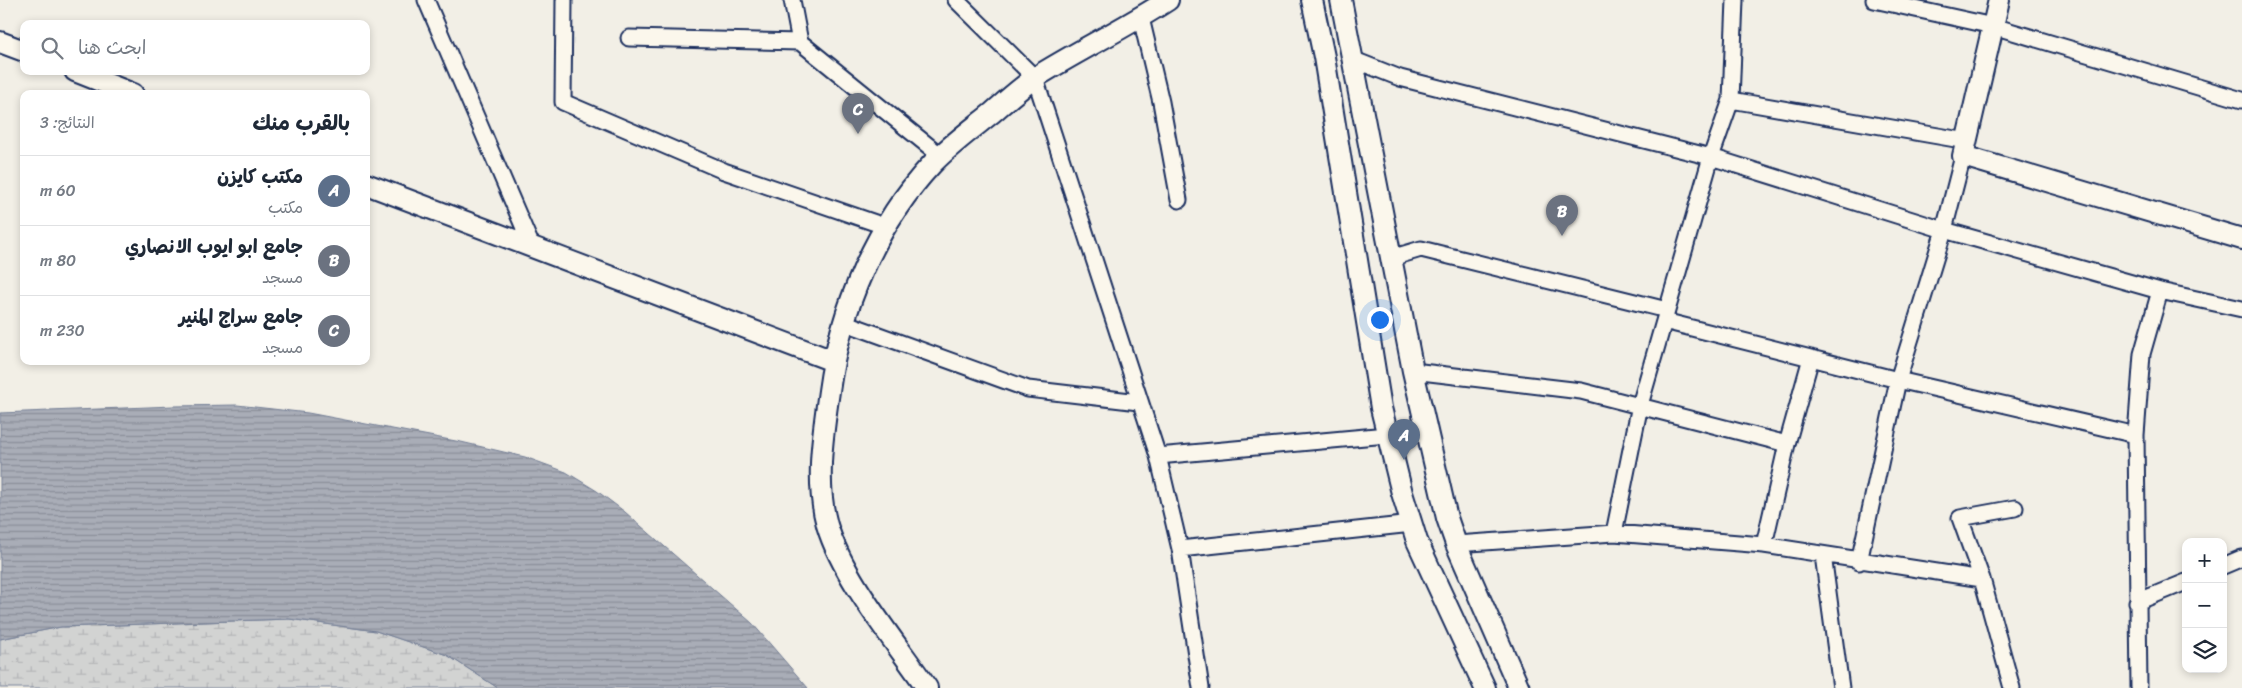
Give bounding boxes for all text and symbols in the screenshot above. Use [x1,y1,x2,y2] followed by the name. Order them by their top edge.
[20,20,370,75] search box
[78,31,146,64] text: ابحث هنا
[38,34,66,62] icon: search
[842,93,874,134] pin: C
[252,104,350,142] text: بالقرب منك
[40,108,95,137] text: النتائج: 3
[217,160,303,193] text: مكتب كايزن
[40,176,76,205] text: 60 m
[329,176,339,205] text: A
[268,193,303,222] text: مكتب
[1546,195,1578,236] pin: B
[125,230,303,263] text: جامع ابو ايوب الانصاري
[40,246,76,275] text: 80 m
[329,246,339,275] text: B
[262,263,303,292] text: مسجد
[179,300,303,333] text: جامع سراج المنير
[1367,307,1393,333] your location
[40,316,85,345] text: 230 m
[329,316,339,345] text: C
[262,333,303,362] text: مسجد
[1388,419,1420,460] pin: A
[2182,538,2227,673] map controls
[2182,538,2227,583] button: +
[2182,583,2227,628] button: −
[2182,628,2227,673] button: layers

